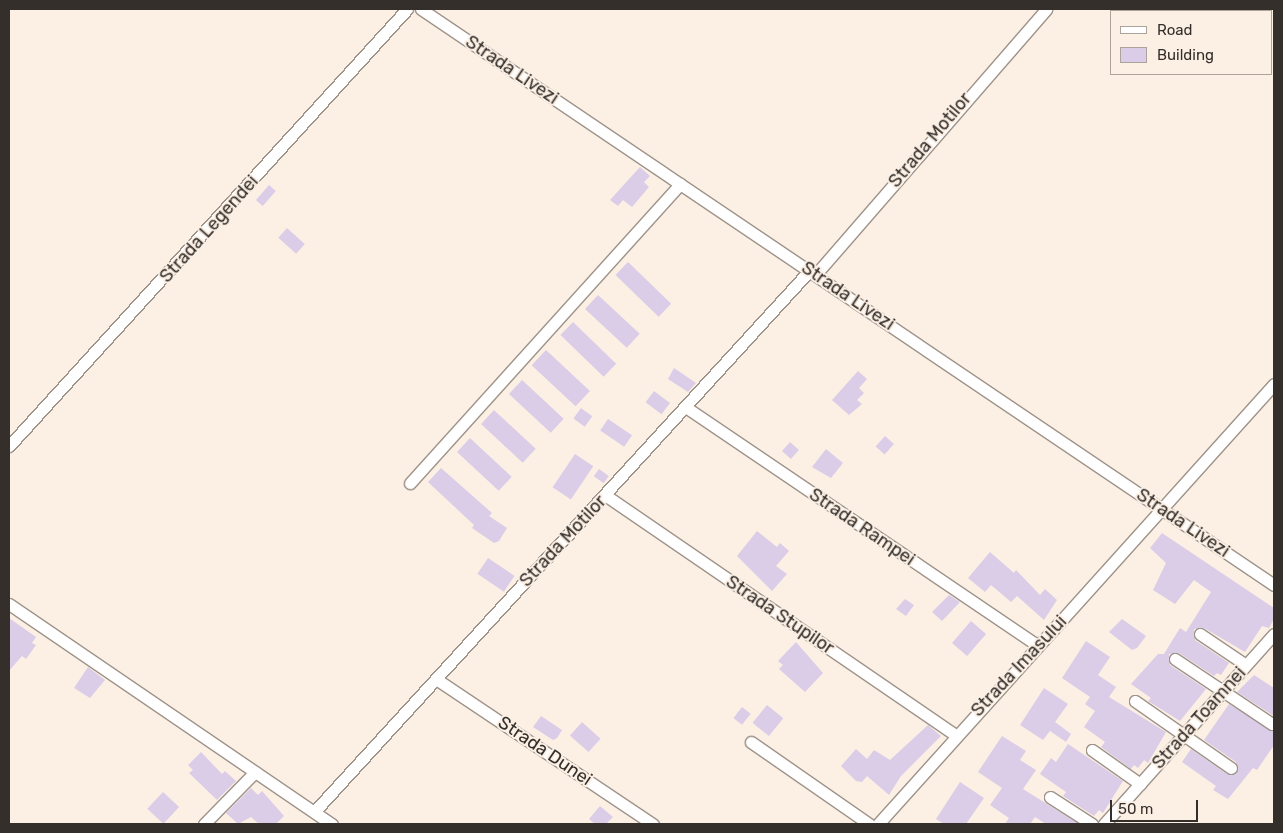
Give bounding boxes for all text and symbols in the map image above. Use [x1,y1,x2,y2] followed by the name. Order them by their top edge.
[1110,10,1273,75] legend
[1157,21,1193,39] text: Road
[461,31,563,109] street label: Strada Livezi
[1157,46,1214,64] text: Building
[884,88,976,192] street label: Strada Motilor
[155,171,263,287] street label: Strada Legendei
[797,257,899,335] street label: Strada Livezi
[805,484,919,570] street label: Strada Rampei
[1132,484,1234,562] street label: Strada Livezi
[515,491,611,591] street label: Strada Motilor
[722,571,838,659] street label: Strada Stupilor
[967,611,1071,721] street label: Strada Imasului
[1147,662,1251,774] street label: Strada Toamnei
[494,712,596,790] street label: Strada Dunei
[1113,790,1200,822] scale bar
[1118,800,1153,818] text: 50 m

